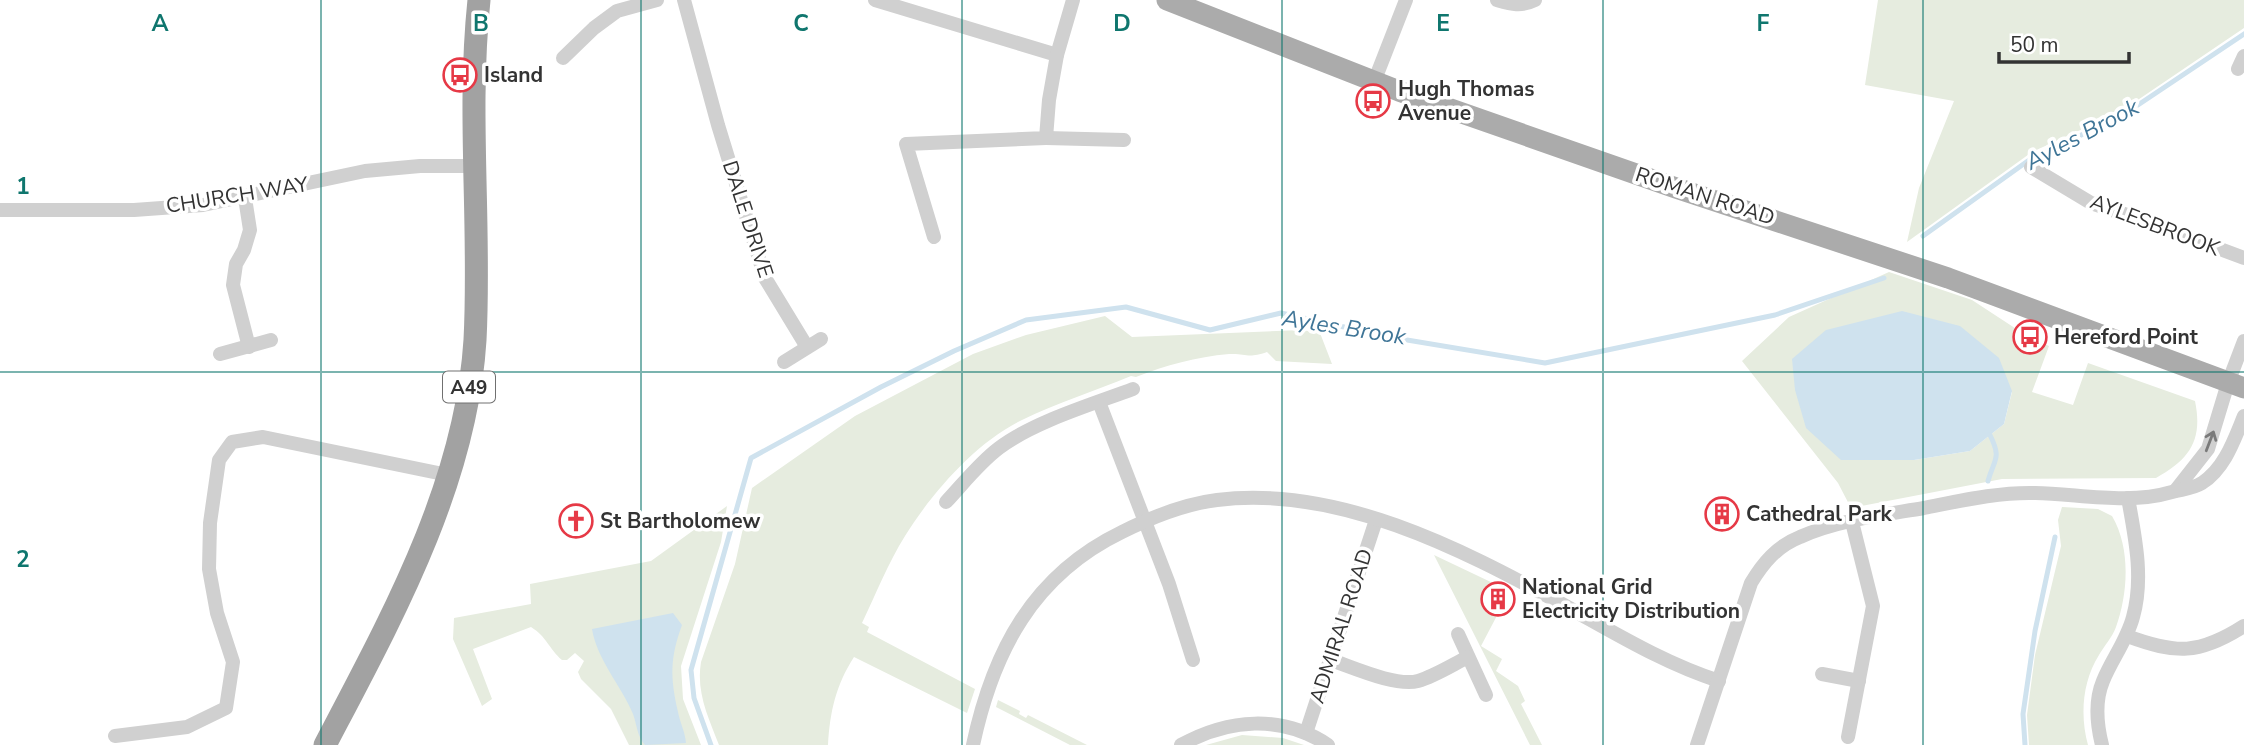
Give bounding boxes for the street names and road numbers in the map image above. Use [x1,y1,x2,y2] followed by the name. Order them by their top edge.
[716,157,780,281] street label: DALE DRIVE
[1632,160,1778,232] street label: ROMAN ROAD
[164,170,310,220] street label: CHURCH WAY
[2086,187,2225,263] street label: AYLESBROOK
[443,372,495,402] road number: A49
[1303,545,1379,707] street label: ADMIRAL ROAD

